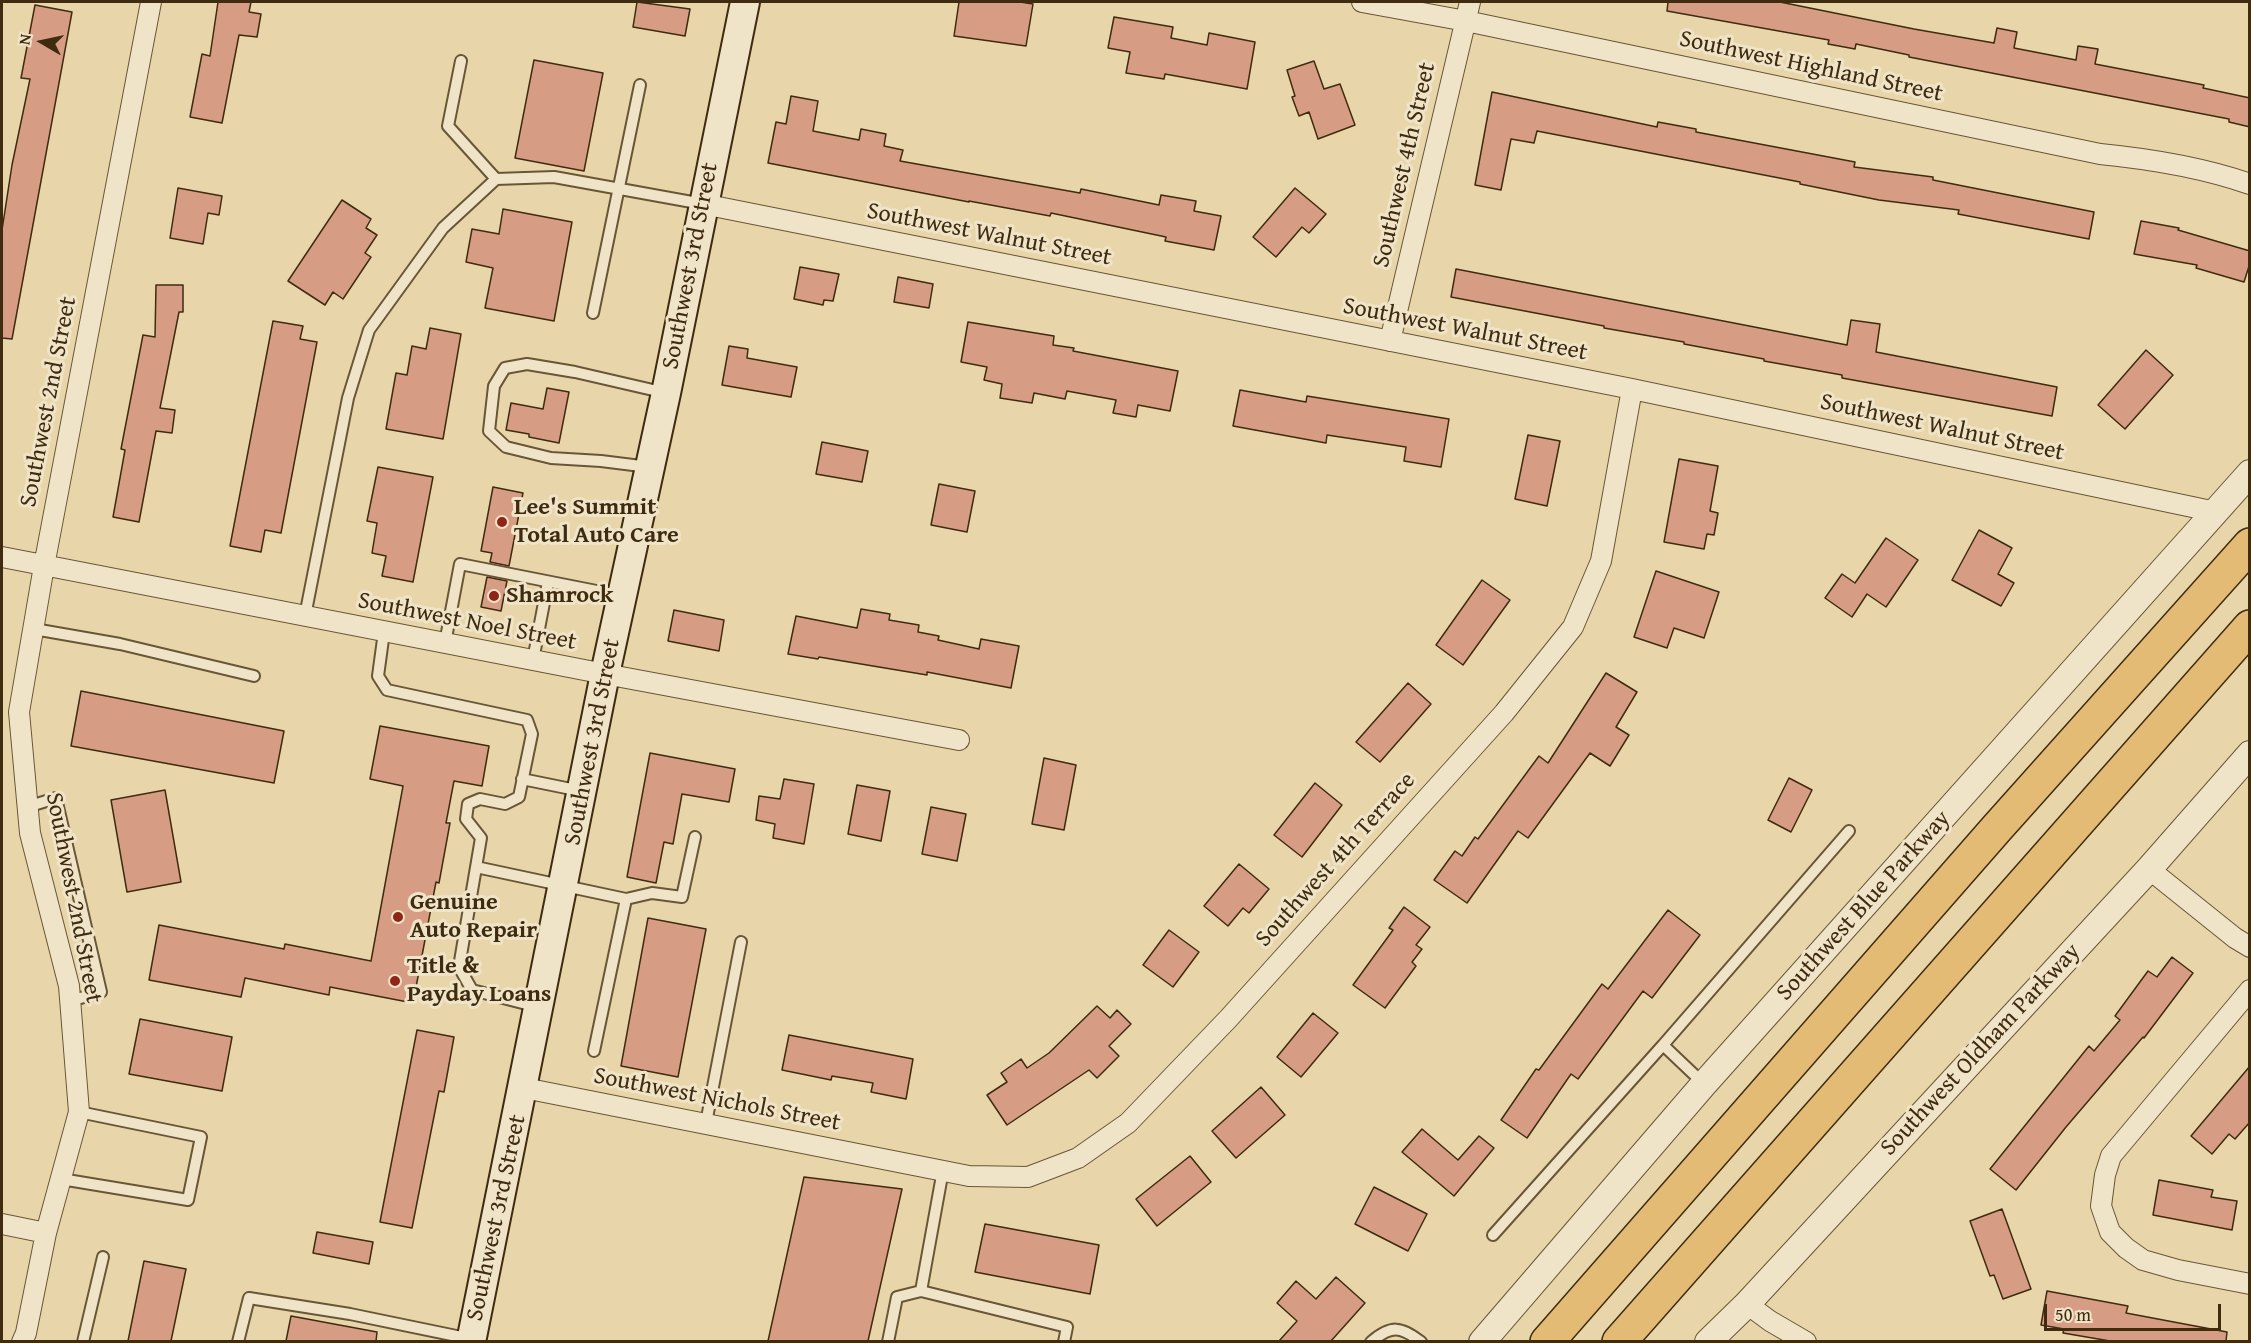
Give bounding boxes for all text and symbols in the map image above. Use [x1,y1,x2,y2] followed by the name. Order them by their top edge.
[12,12,72,72] north arrow
[1677,25,1945,109] street label: Southwest Highland Street
[12,32,37,46] text: N
[1367,60,1443,270] street label: Southwest 4th Street
[657,160,725,372] street label: Southwest 3rd Street
[864,197,1114,273] street label: Southwest Walnut Street
[1340,292,1590,368] street label: Southwest Walnut Street
[14,294,84,510] street label: Southwest 2nd Street
[1817,388,2067,468] street label: Southwest Walnut Street
[514,494,679,550] place label: Lee's Summit Total Auto Care
[495,515,509,529] marker: Lee's Summit Total Auto Care
[506,582,613,610] place label: Shamrock
[355,587,579,657] street label: Southwest Noel Street
[487,589,501,603] marker: Shamrock
[559,636,627,848] street label: Southwest 3rd Street
[1250,767,1422,953] street label: Southwest 4th Terrace
[38,790,108,1006] street label: Southwest 2nd Street
[1771,805,1957,1007] street label: Southwest Blue Parkway
[410,889,537,945] place label: Genuine Auto Repair
[391,910,405,924] marker: Genuine Auto Repair
[1875,938,2087,1162] street label: Southwest Oldham Parkway
[407,953,551,1009] place label: Title & Payday Loans
[388,974,402,988] marker: Title & Payday Loans
[591,1062,843,1138] street label: Southwest Nichols Street
[461,1112,533,1324] street label: Southwest 3rd Street
[2047,1292,2224,1330] scale bar
[2055,1301,2091,1328] text: 50 m

